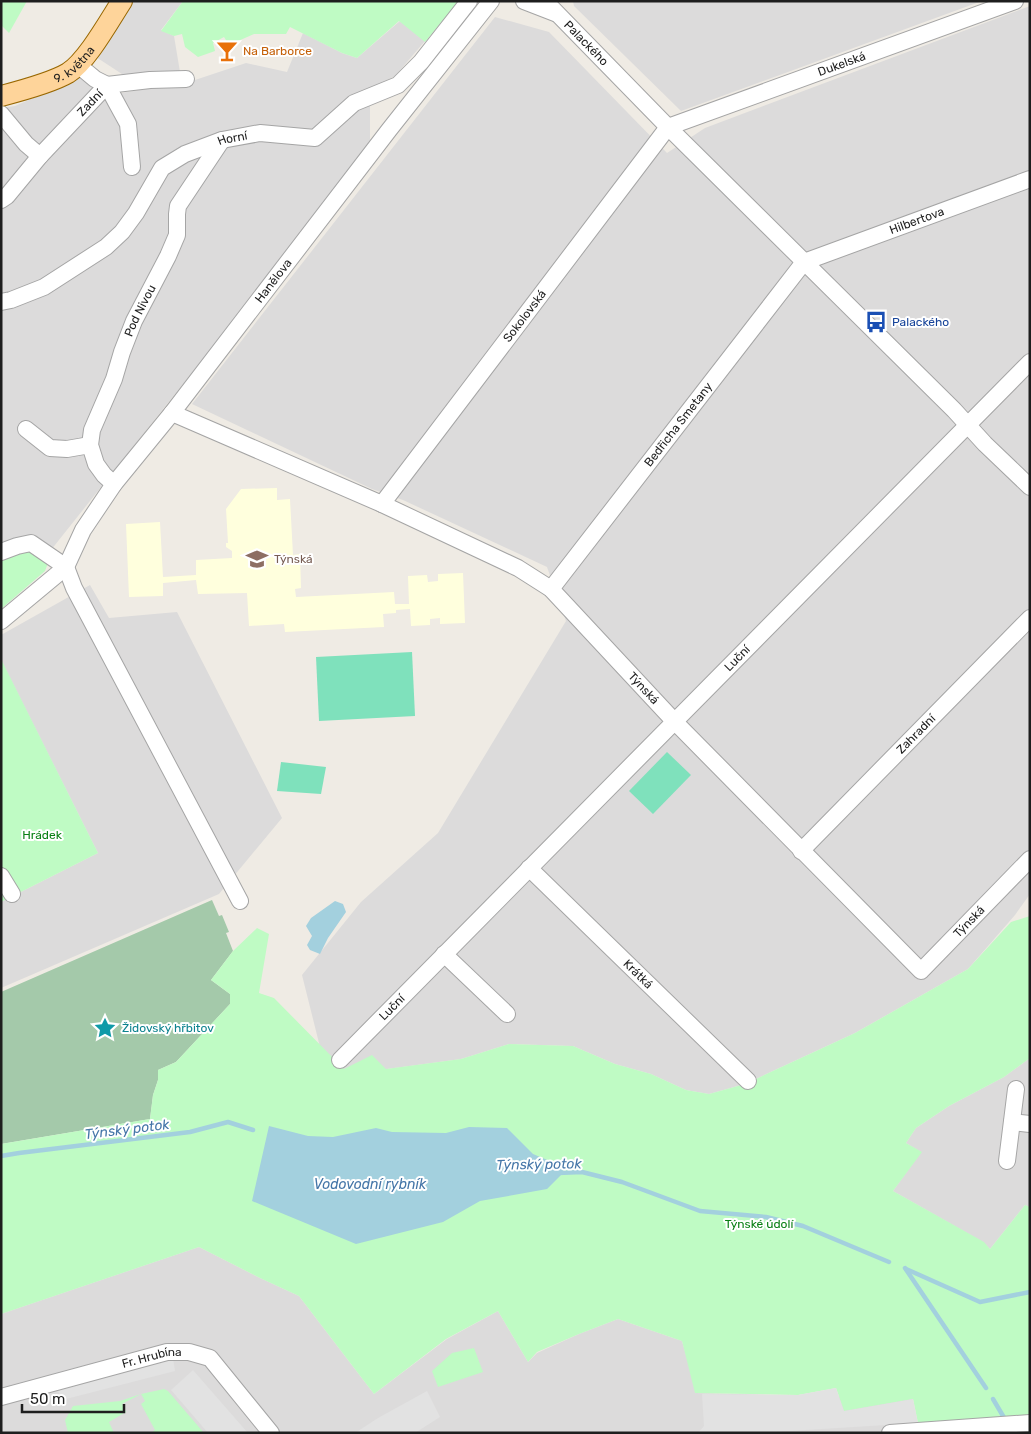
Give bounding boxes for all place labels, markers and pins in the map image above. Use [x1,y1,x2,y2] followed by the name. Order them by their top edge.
[214,38,240,64] bar icon: Na Barborce
[243,44,312,58] place label: Na Barborce
[863,309,889,335] bus stop icon: Palackého
[892,315,949,329] place label: Palackého
[244,546,270,572] school or university icon: Týnská
[274,552,313,566] place label: Týnská
[92,1015,118,1041] place icon: Židovský hřbitov
[122,1021,214,1035] place label: Židovský hřbitov

